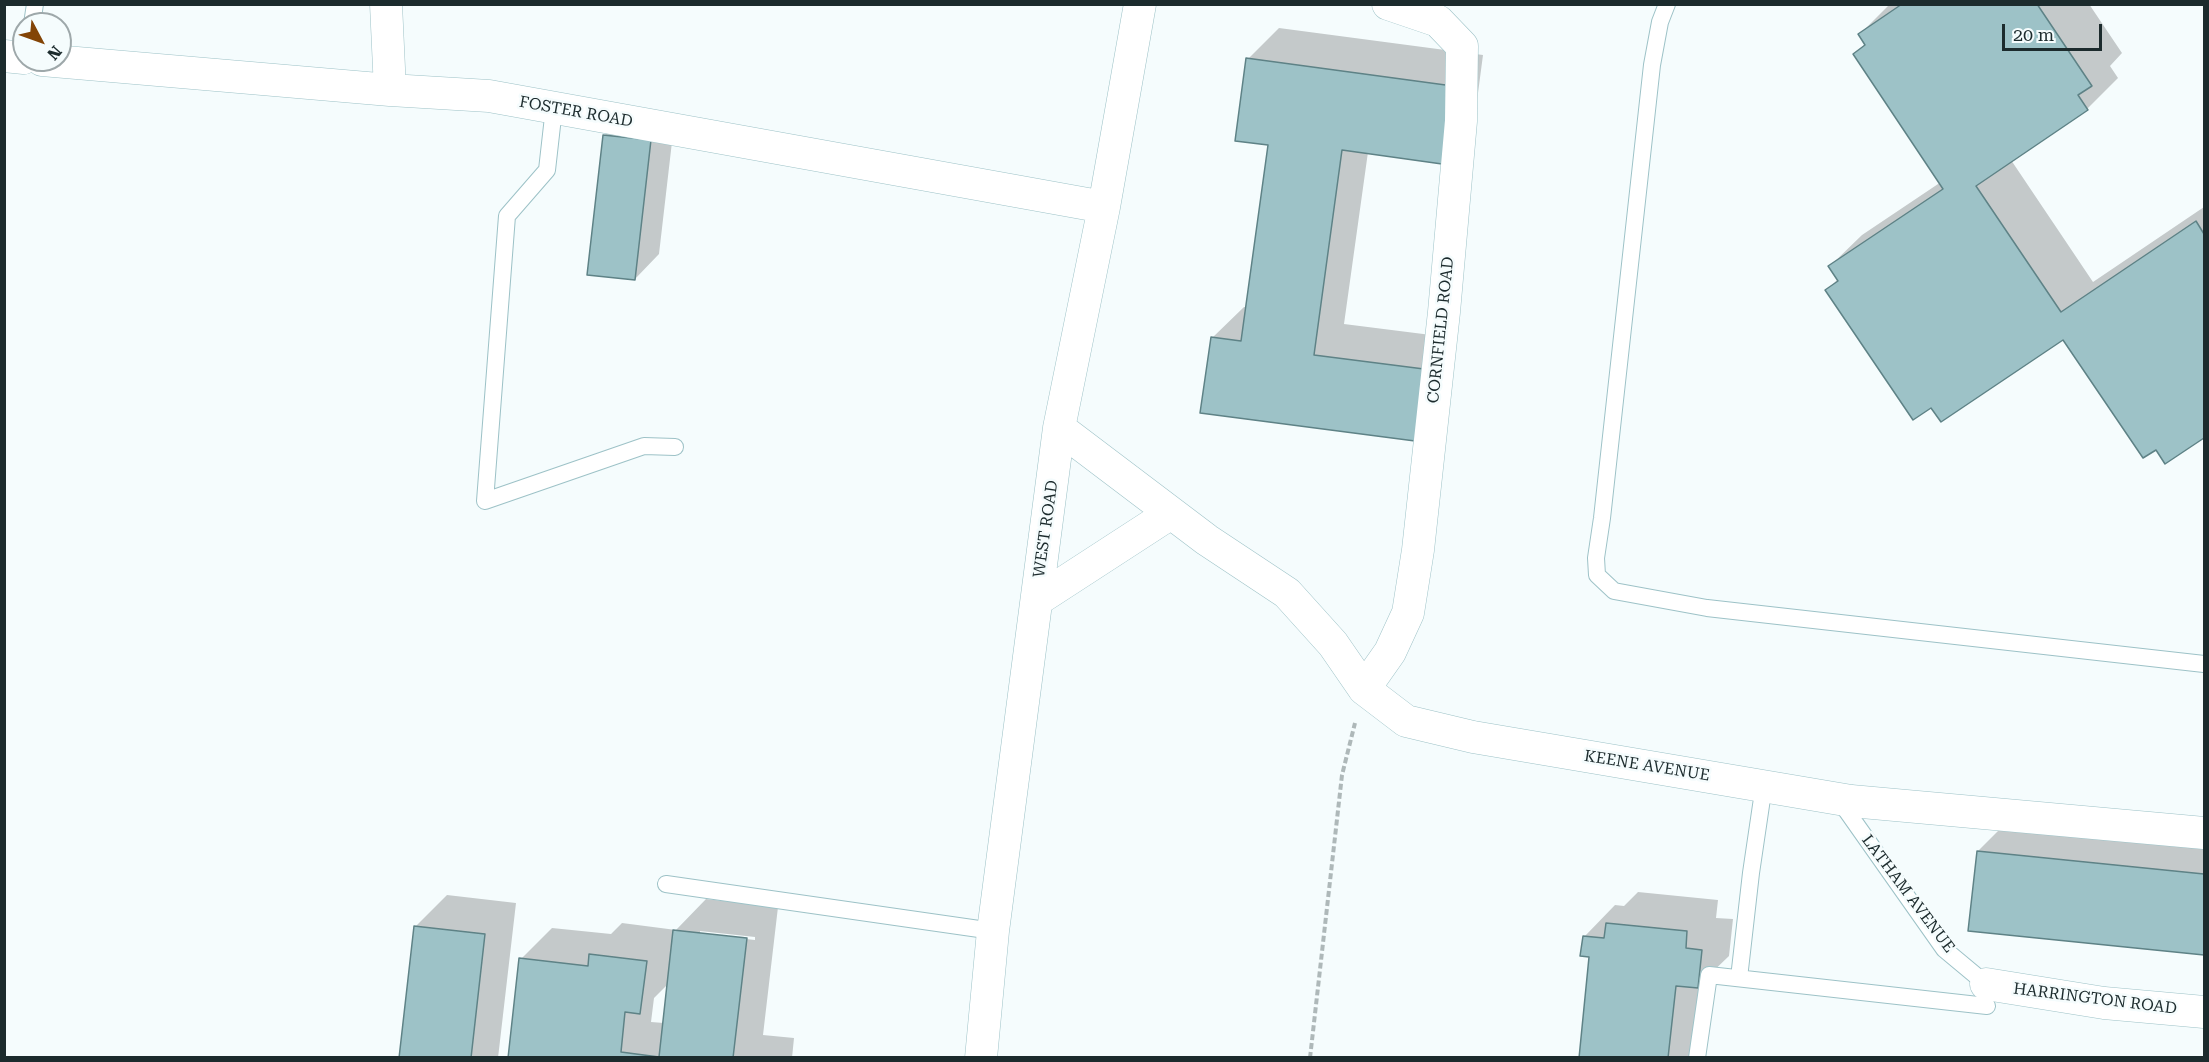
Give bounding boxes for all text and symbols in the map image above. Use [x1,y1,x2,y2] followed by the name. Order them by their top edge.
[12,12,72,72] north arrow
[2005,12,2106,50] scale bar
[2013,24,2054,45] text: 20 m
[43,42,66,64] text: N
[518,93,634,131] street label: FOSTER ROAD
[1424,256,1458,404] street label: CORNFIELD ROAD
[1030,479,1062,579] street label: WEST ROAD
[1583,747,1711,785] street label: KEENE AVENUE
[1857,831,1959,957] street label: LATHAM AVENUE
[2012,979,2178,1019] street label: HARRINGTON ROAD

